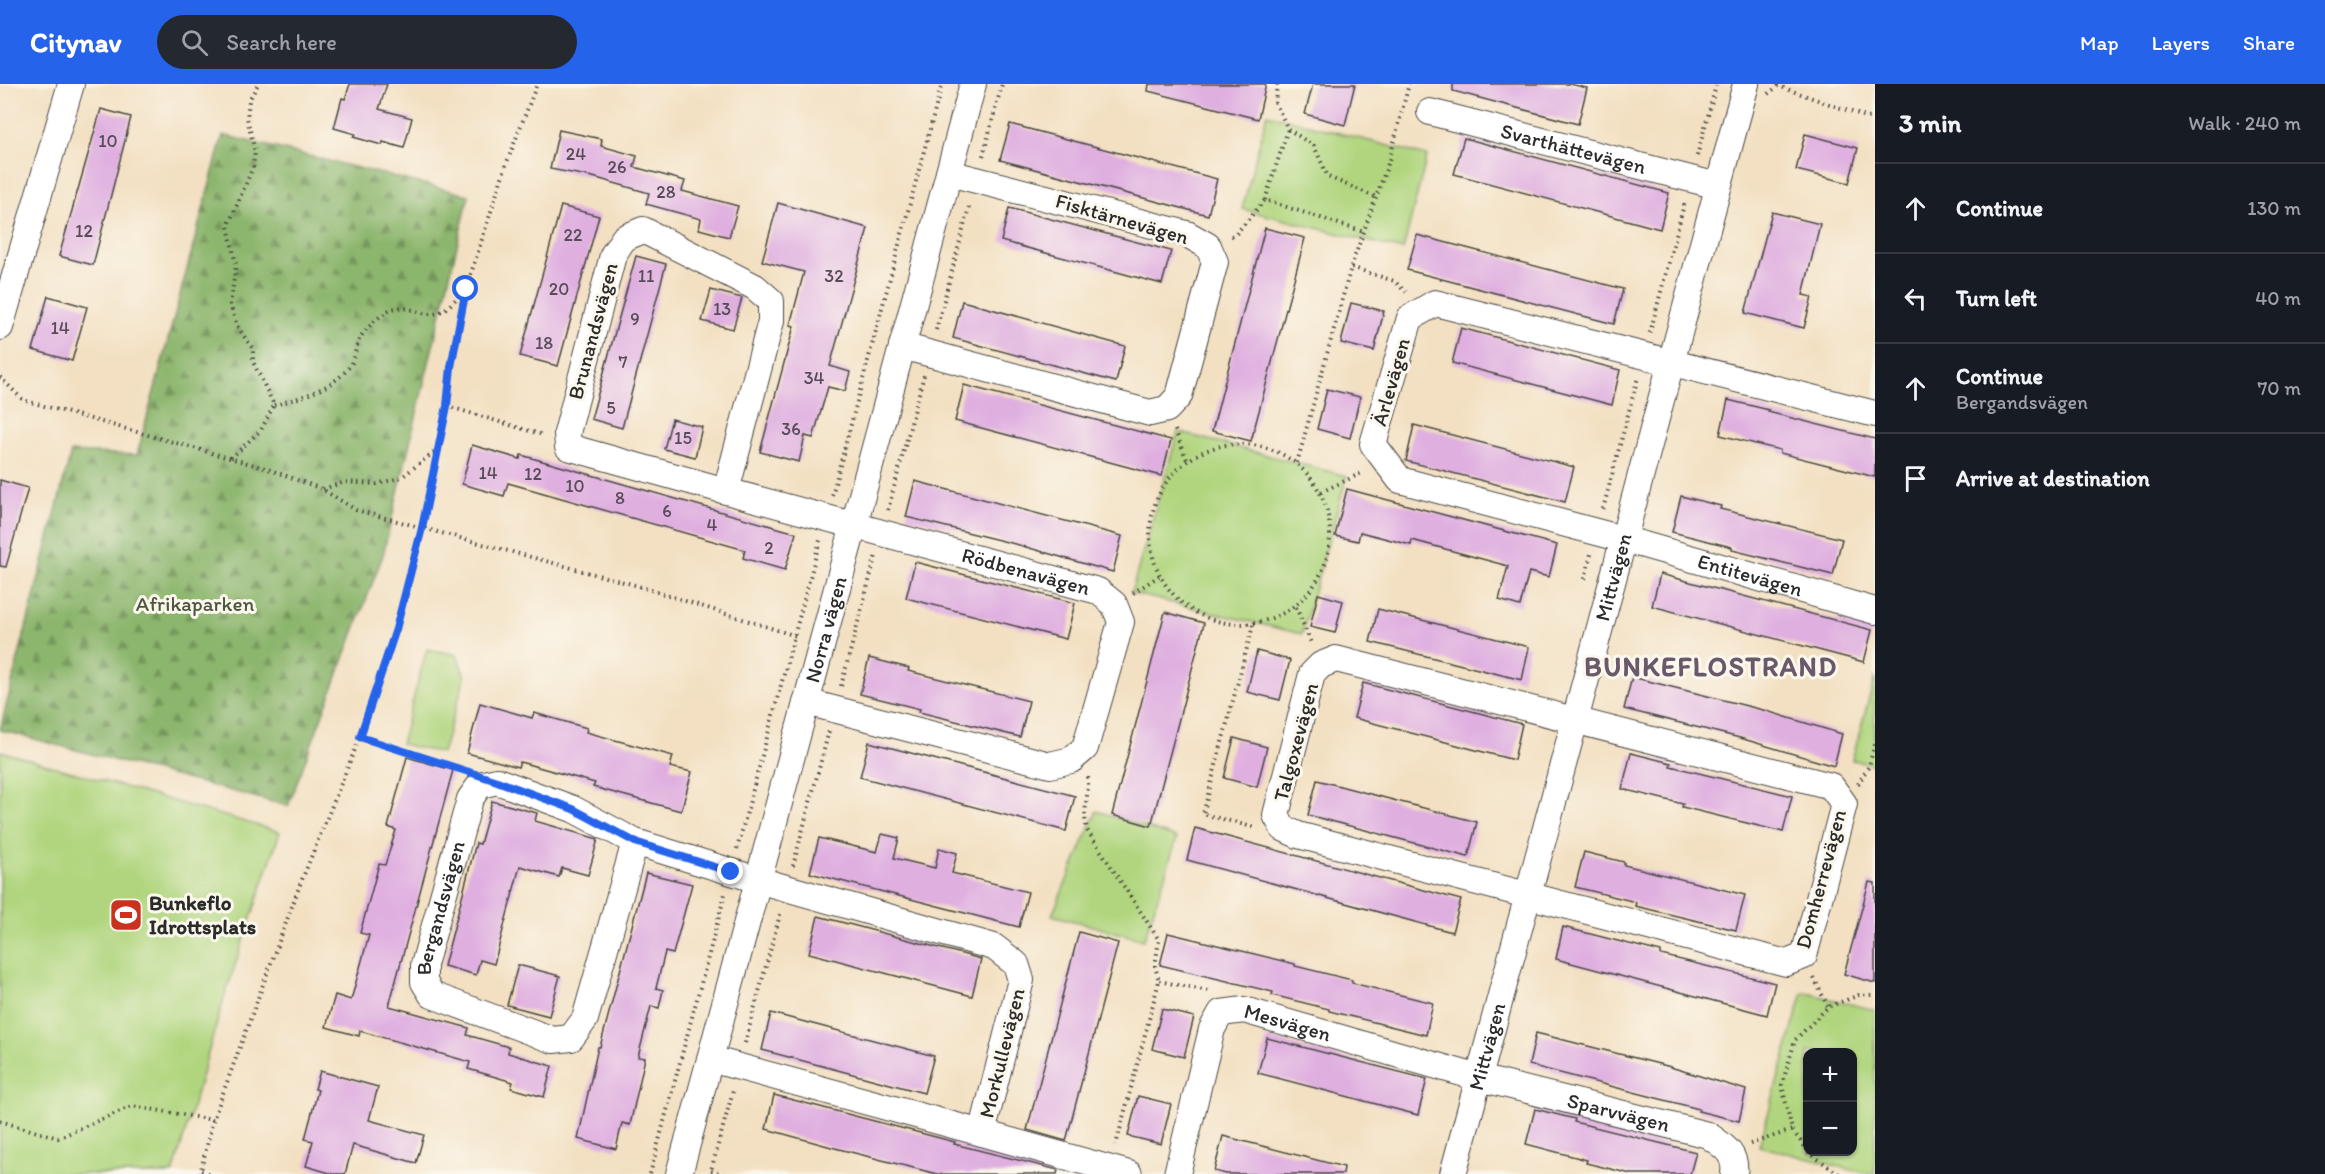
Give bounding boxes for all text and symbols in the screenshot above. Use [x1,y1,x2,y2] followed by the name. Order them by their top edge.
[157,15,577,69] search box
[30,25,121,59] text: Citynav
[178,26,211,59] icon: search
[226,29,337,56] text: Search here
[2080,30,2119,55] text: Map
[2152,30,2210,55] text: Layers
[2243,30,2295,55] text: Share
[1899,107,1961,139] text: 3 min
[2188,111,2301,135] text: Walk · 240 m
[1498,118,1649,179] street label: Svarthättevägen
[98,130,118,152] house number: 10
[566,143,586,165] house number: 24
[608,156,627,178] house number: 26
[656,181,676,203] house number: 28
[1053,188,1192,249] street label: Fisktärnevägen
[1899,192,1932,225] icon: ahead
[1956,195,2043,222] text: Continue
[2247,196,2301,220] text: 130 m
[75,220,93,242] house number: 12
[564,224,583,246] house number: 22
[562,260,623,402] street label: Brunandsvägen
[638,265,654,287] house number: 11
[824,265,844,287] house number: 32
[452,275,478,301] route start
[549,278,569,300] house number: 20
[1899,282,1932,315] icon: left
[1956,285,2037,312] text: Turn left
[2255,286,2301,310] text: 40 m
[713,298,731,320] house number: 13
[630,308,640,330] house number: 9
[50,317,70,339] house number: 14
[535,332,553,354] house number: 18
[1366,335,1415,429] street label: Ärlevägen
[619,351,628,373] house number: 7
[1956,363,2043,390] text: Continue
[804,367,824,389] house number: 34
[1899,372,1932,405] icon: ahead
[2257,376,2301,400] text: 70 m
[1956,390,2088,414] text: Bergandsvägen
[606,397,616,419] house number: 5
[781,418,801,440] house number: 36
[674,427,692,449] house number: 15
[478,462,498,484] house number: 14
[1899,462,1932,495] icon: arrive
[524,463,542,485] house number: 12
[1956,465,2150,492] text: Arrive at destination
[565,475,585,497] house number: 10
[615,487,625,509] house number: 8
[662,500,672,522] house number: 6
[707,514,718,536] house number: 4
[1589,530,1637,624] street label: Mittvägen
[764,537,774,559] house number: 2
[959,542,1093,600] street label: Rödbenavägen
[1695,548,1805,602] street label: Entitevägen
[799,573,852,685] street label: Norra vägen
[136,591,254,616] park label: Afrikaparken
[1584,650,1838,683] district label: BUNKEFLOSTRAND
[1268,680,1323,804] street label: Talgoxevägen
[1790,806,1851,951] street label: Domherrevägen
[411,838,470,975] street label: Bergandsvägen
[717,858,743,884] route end
[149,890,256,940] place label: Bunkeflo Idrottsplats
[108,897,144,933] sports icon: Bunkeflo Idrottsplats
[973,985,1030,1120] street label: Morkullevägen
[1241,998,1334,1047] street label: Mesvägen
[1463,1000,1511,1093] street label: Mittvägen
[1803,1048,1857,1156] map controls
[1803,1048,1857,1102] button: +
[1565,1087,1672,1137] street label: Sparvvägen
[1803,1102,1857,1156] button: −

